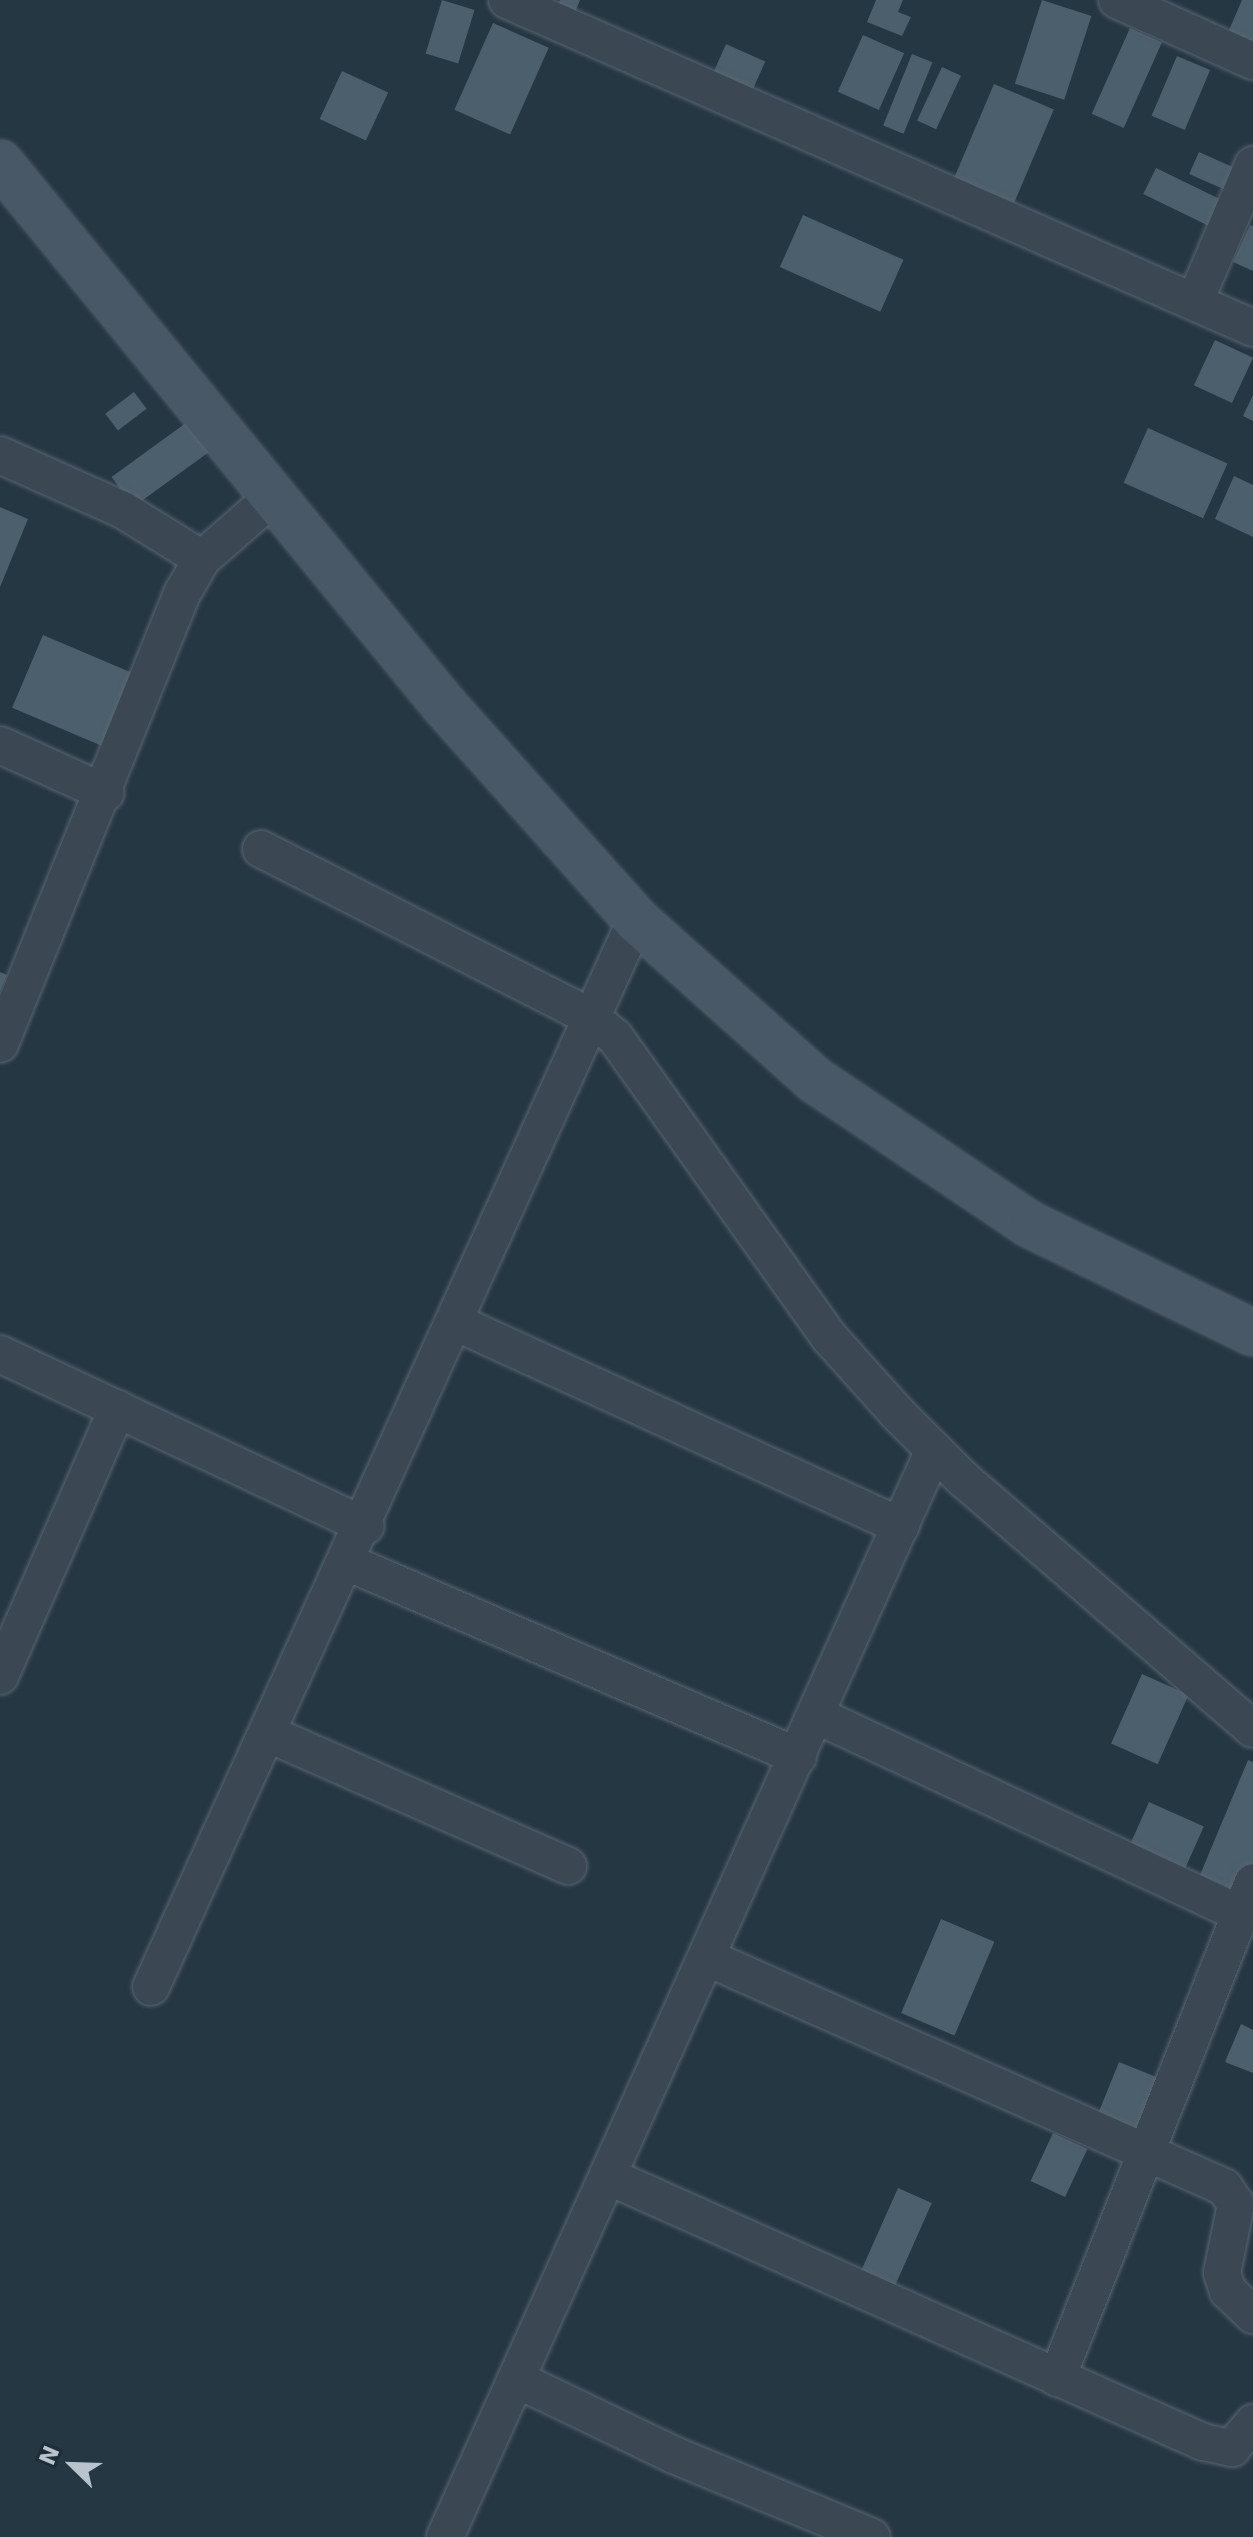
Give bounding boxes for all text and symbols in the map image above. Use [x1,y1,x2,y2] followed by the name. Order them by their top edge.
[32,2425,112,2505] north arrow
[34,2442,65,2469] text: N

